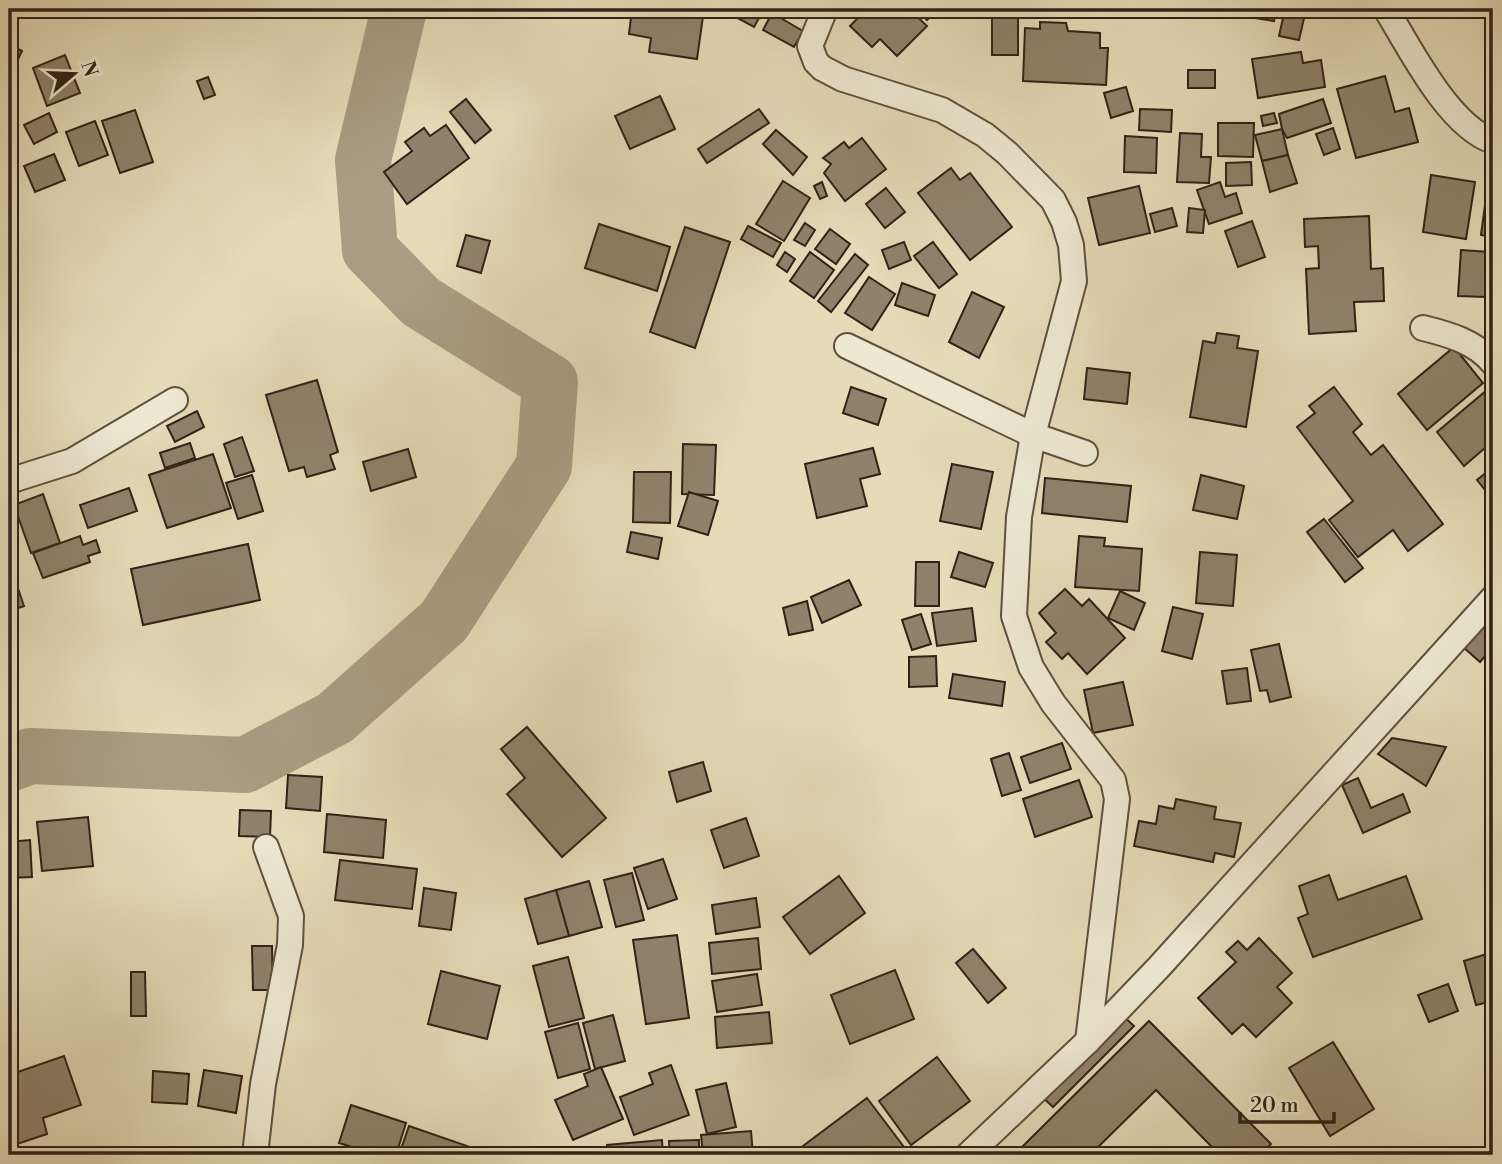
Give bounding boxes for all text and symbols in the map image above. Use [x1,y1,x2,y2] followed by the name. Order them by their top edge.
[38,38,108,108] north arrow
[75,58,103,80] text: N
[1240,1080,1334,1124] scale bar
[1250,1093,1299,1119] text: 20 m

